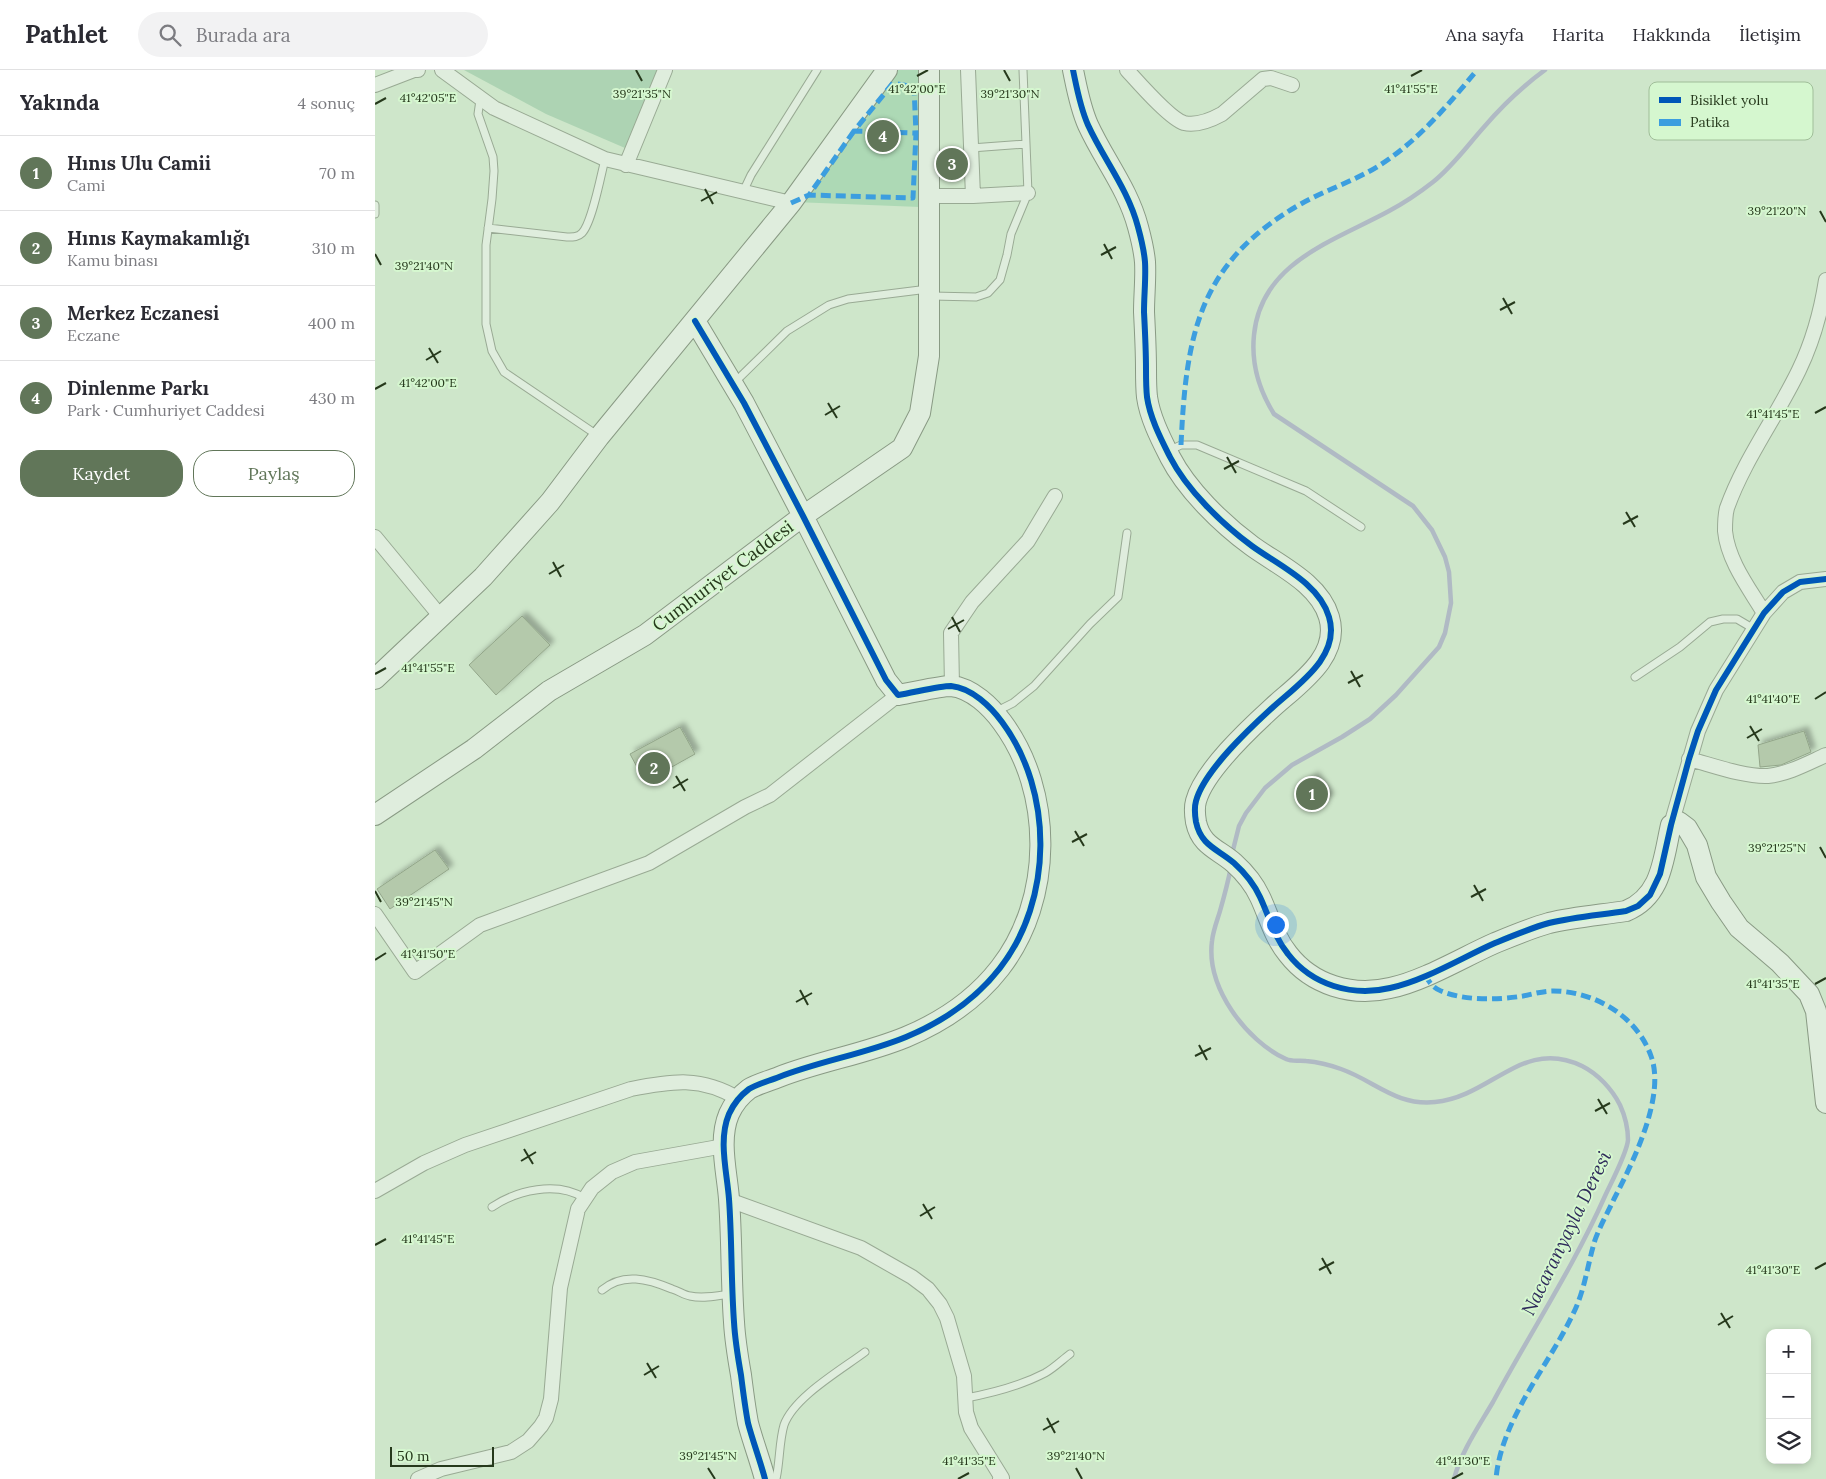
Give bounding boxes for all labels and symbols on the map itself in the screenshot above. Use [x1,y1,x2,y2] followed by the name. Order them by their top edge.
[888,81,946,96] text: 41°42'00"E
[1384,81,1438,96] text: 41°41'55"E
[1649,82,1813,140] legend
[613,86,671,101] text: 39°21'35"N
[980,86,1040,101] text: 39°21'30"N
[400,90,456,105] text: 41°42'05"E
[1690,91,1769,109] text: Bisiklet yolu
[1690,113,1730,131] text: Patika
[867,117,899,155] pin: 4
[936,145,968,183] pin: 3
[1748,203,1806,218] text: 39°21'20"N
[395,258,453,273] text: 39°21'40"N
[399,375,457,390] text: 41°42'00"E
[1747,406,1799,421] text: 41°41'45"E
[647,515,798,636] street label: Cumhuriyet Caddesi
[401,660,455,675] text: 41°41'55"E
[1746,691,1800,706] text: 41°41'40"E
[638,749,670,787] pin: 2
[1296,775,1328,813] pin: 1
[1748,840,1806,855] text: 39°21'25"N
[395,894,453,909] text: 39°21'45"N
[1263,912,1289,938] your location
[401,946,455,961] text: 41°41'50"E
[1746,976,1800,991] text: 41°41'35"E
[1516,1147,1616,1319] water label: Nacaranyayla Deresi
[402,1231,454,1246] text: 41°41'45"E
[1746,1262,1800,1277] text: 41°41'30"E
[390,1444,494,1467] scale bar
[679,1448,737,1463] text: 39°21'45"N
[1047,1448,1105,1463] text: 39°21'40"N
[942,1453,996,1468] text: 41°41'35"E
[1436,1453,1490,1468] text: 41°41'30"E

